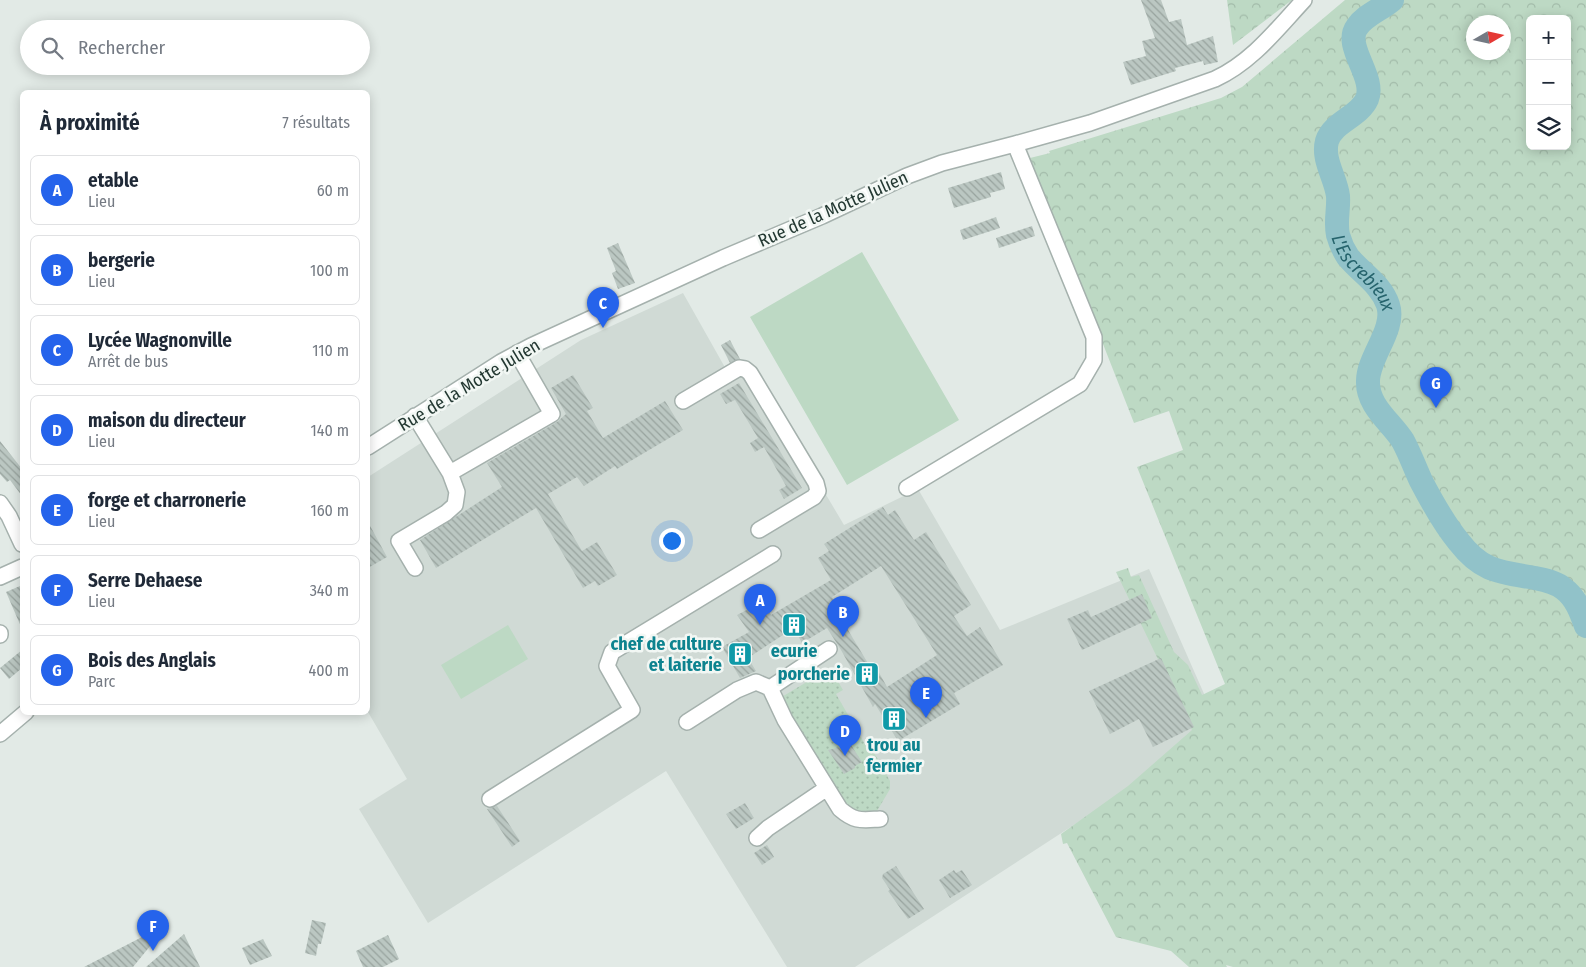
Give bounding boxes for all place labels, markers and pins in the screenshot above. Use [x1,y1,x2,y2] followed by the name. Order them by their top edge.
[587,287,619,328] pin: C
[1420,367,1452,408] pin: G
[744,584,776,625] pin: A
[827,596,859,637] pin: B
[781,612,807,638] building icon: ecurie
[610,633,722,676] place label: chef de culture et laiterie
[771,640,817,662] place label: ecurie
[727,641,753,667] building icon: chef de culture et laiterie
[854,661,880,687] building icon: porcherie
[778,663,850,685] place label: porcherie
[910,677,942,718] pin: E
[881,706,907,732] building icon: trou au fermier
[829,715,861,756] pin: D
[866,734,922,777] place label: trou au fermier
[137,910,169,951] pin: F

